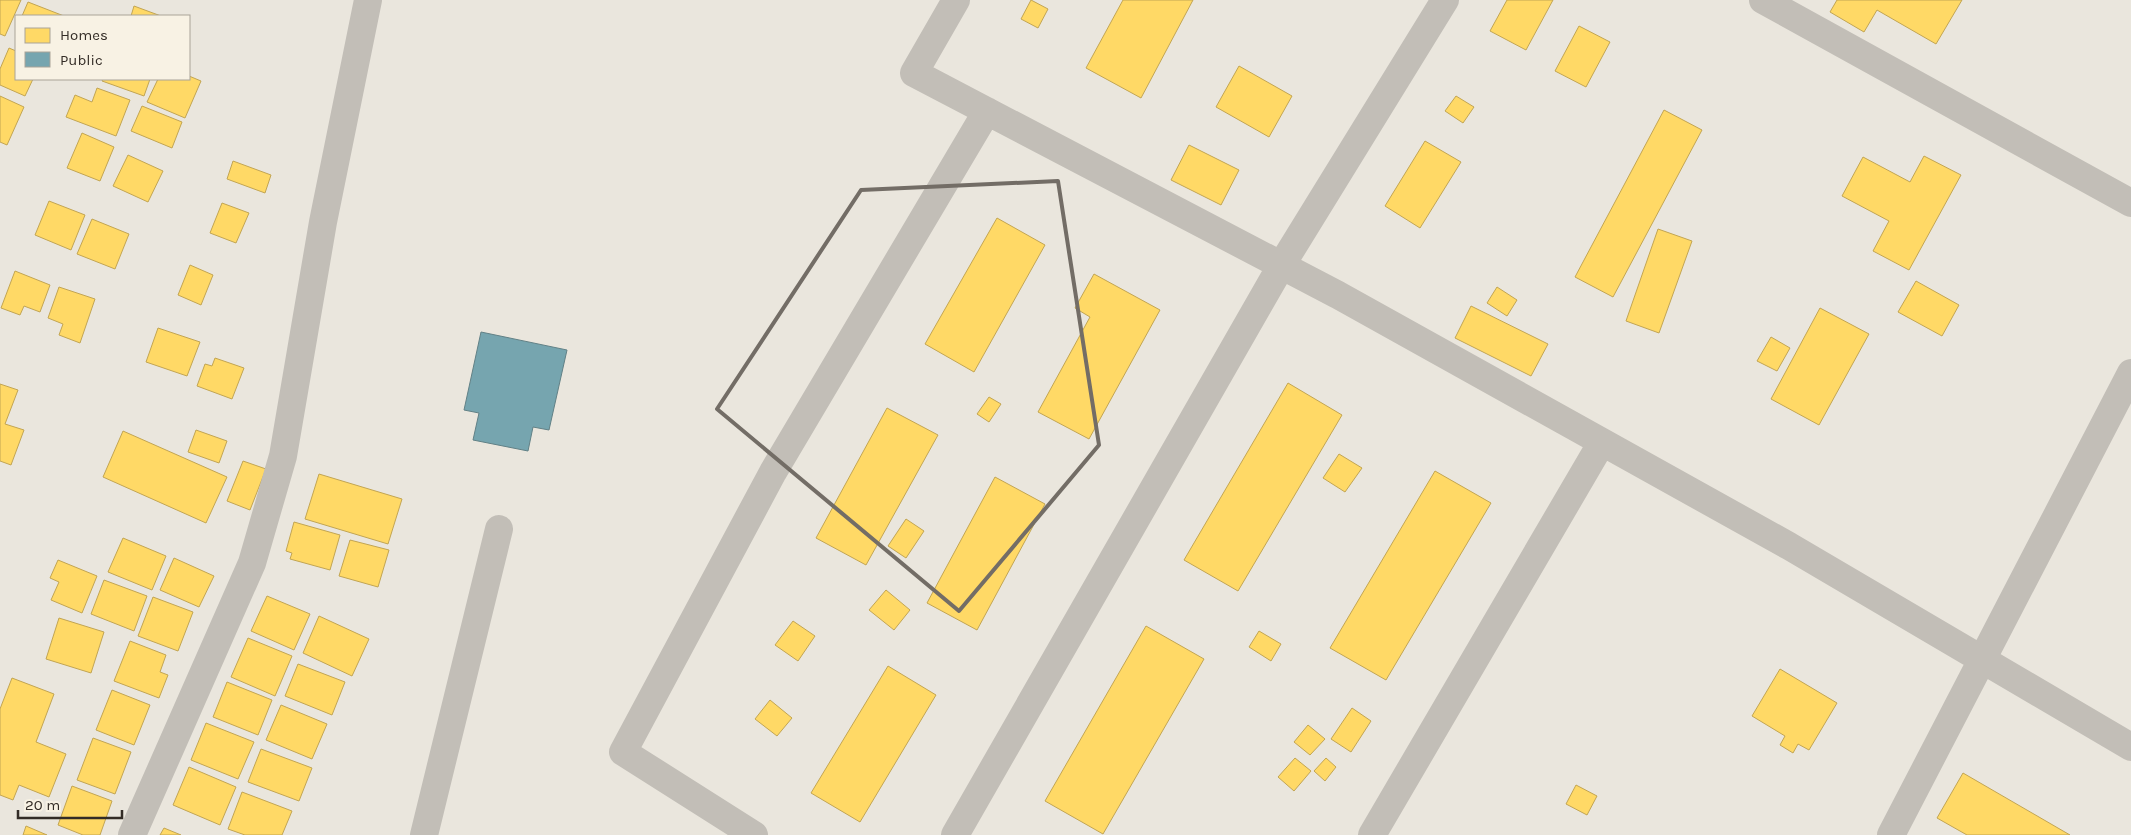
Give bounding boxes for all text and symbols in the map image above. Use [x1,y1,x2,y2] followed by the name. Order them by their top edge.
[15,15,190,80] legend
[60,26,108,44] text: Homes
[60,51,103,69] text: Public
[18,788,121,820] scale bar
[25,796,60,814] text: 20 m

